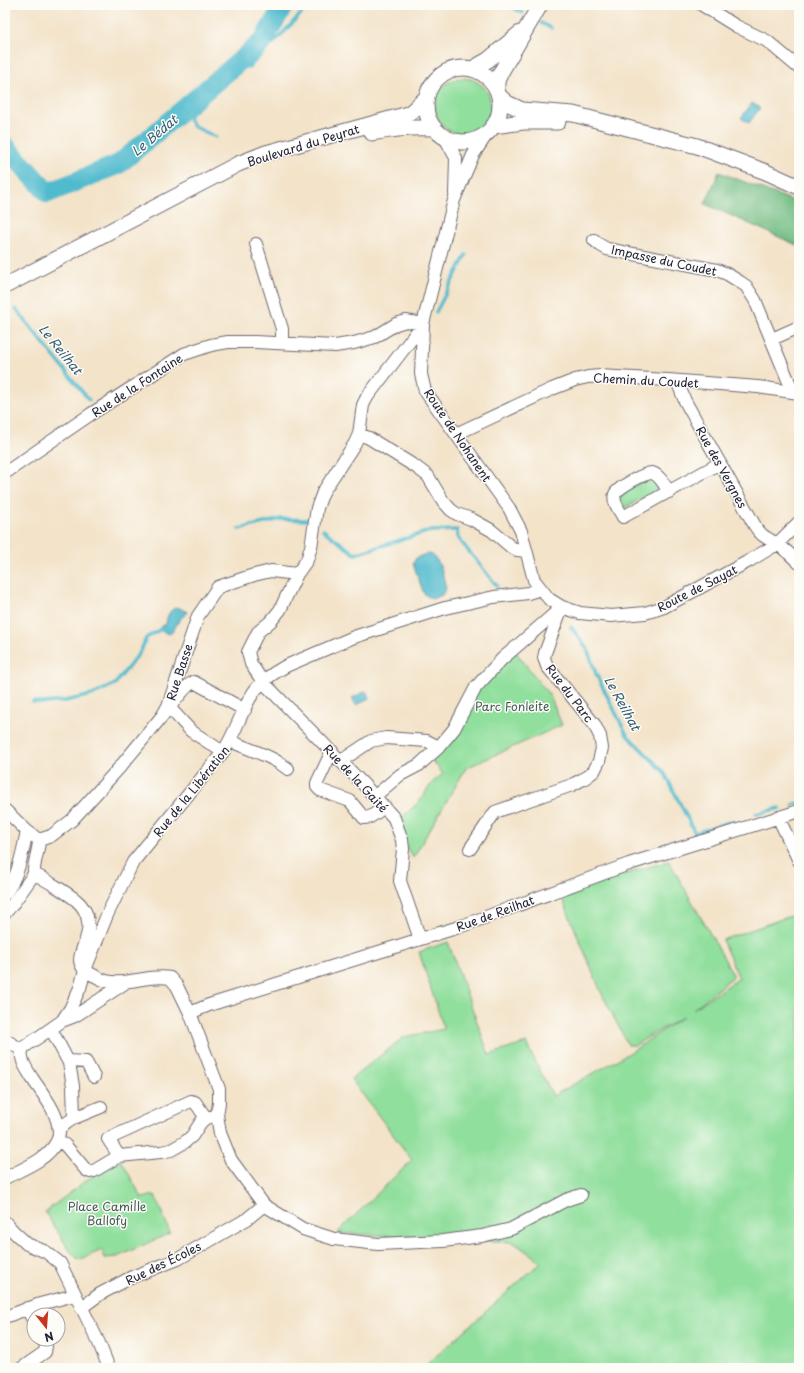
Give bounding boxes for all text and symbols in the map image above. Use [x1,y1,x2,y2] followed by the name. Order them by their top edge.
[127,109,182,160] water label: Le Bédat
[245,119,361,171] street label: Boulevard du Peyrat
[610,240,719,280] street label: Impasse du Coudet
[35,320,88,379] water label: Le Reilhat
[88,349,186,421] street label: Rue de la Fontaine
[593,368,699,392] street label: Chemin du Coudet
[420,385,496,485] street label: Route de Nohanent
[692,423,752,512] street label: Rue des Vergnes
[654,560,740,616] street label: Route de Sayat
[161,641,197,703] street label: Rue Basse
[542,660,598,726] street label: Rue du Parc
[600,672,647,735] water label: Le Reilhat
[475,697,549,715] park label: Parc Fonleite
[320,740,392,816] street label: Rue de la Gaité
[149,742,233,840] street label: Rue de la Libération
[453,890,537,935] street label: Rue de Reilhat
[68,1197,147,1229] park label: Place Camille Ballofy
[122,1237,204,1289] street label: Rue des Écoles
[26,1307,66,1347] north arrow
[42,1328,56,1347] text: N

